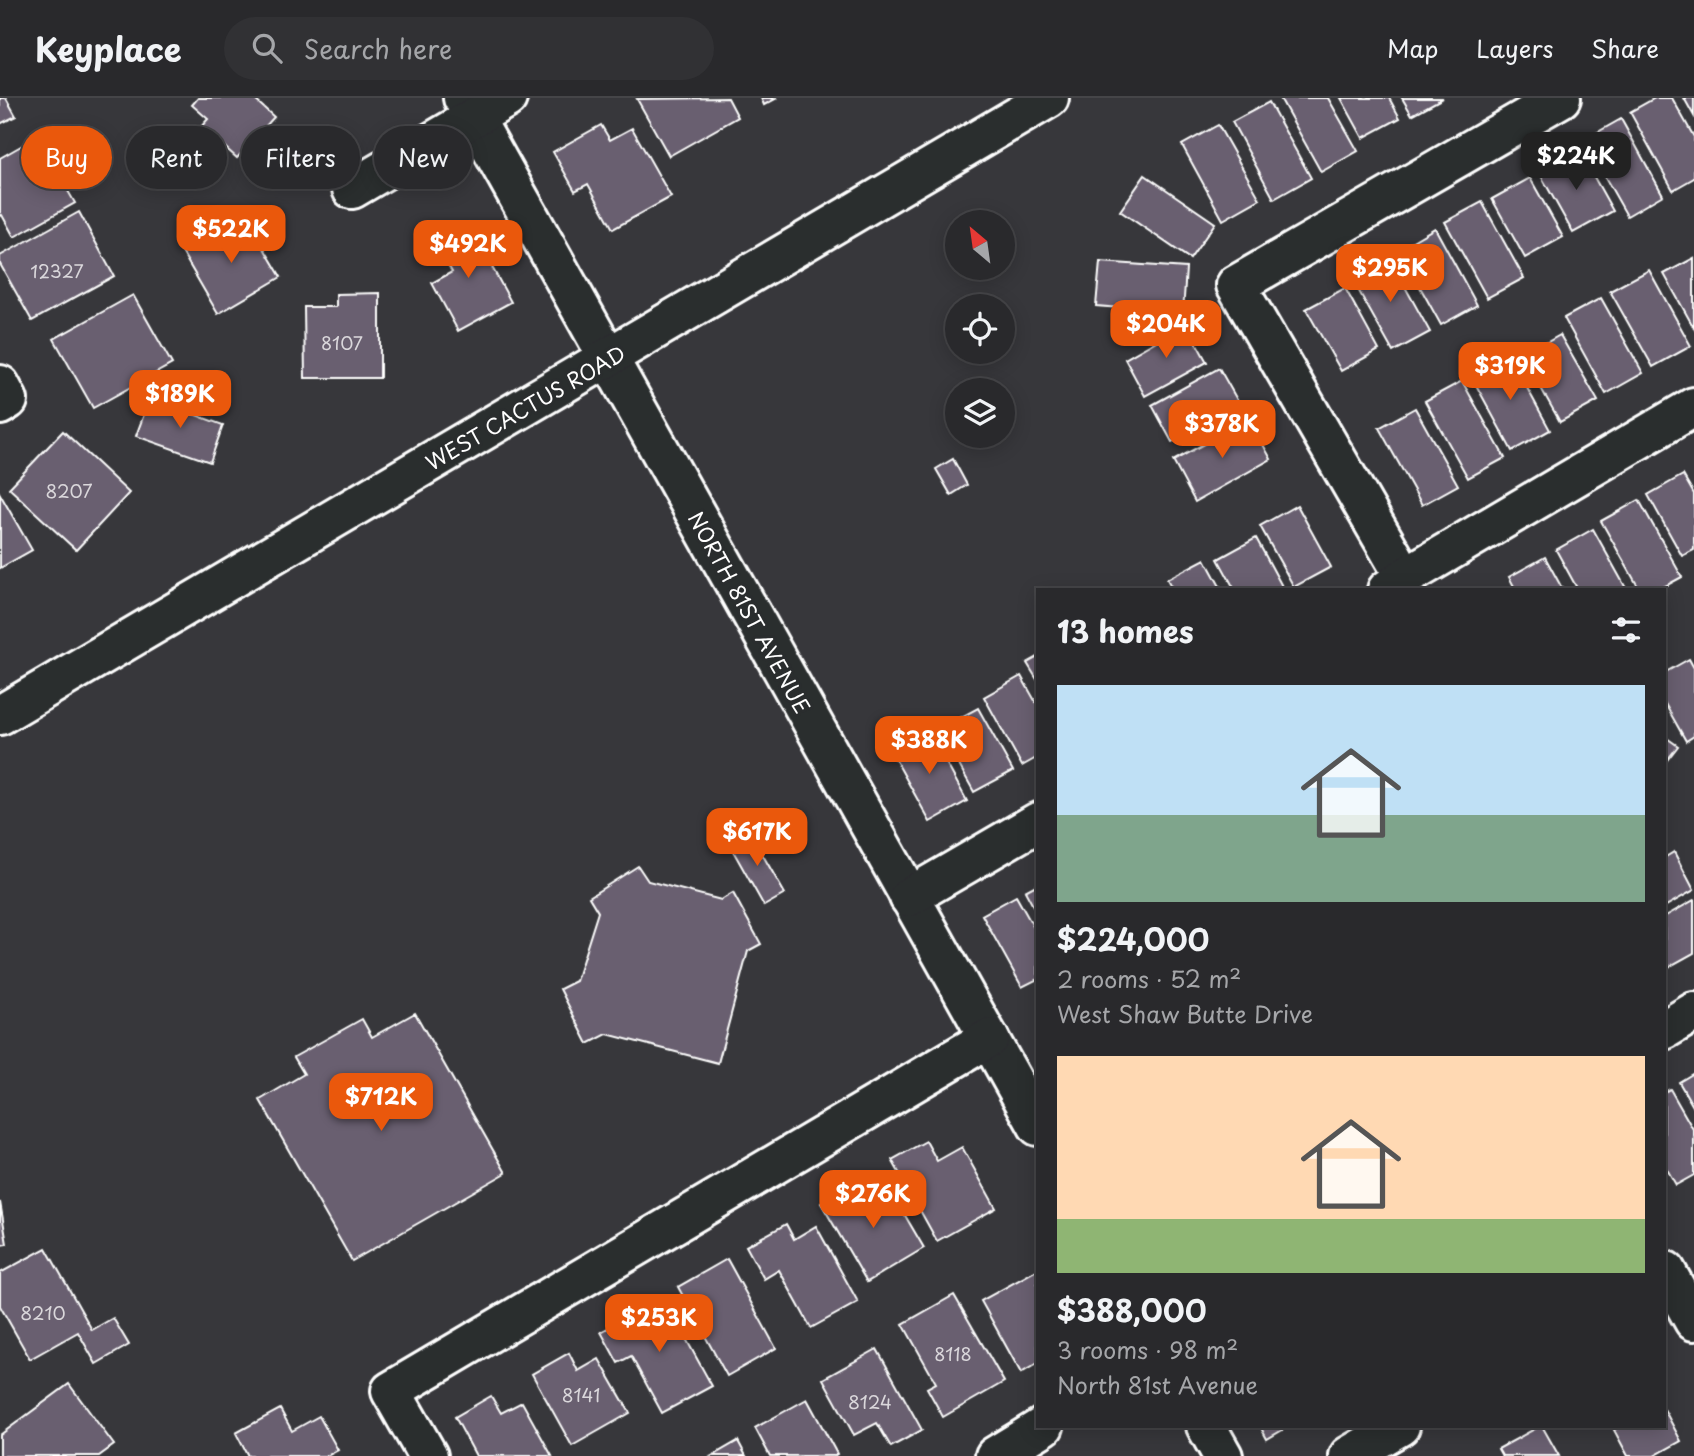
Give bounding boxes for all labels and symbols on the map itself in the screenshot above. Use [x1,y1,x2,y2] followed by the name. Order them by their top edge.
[1527,132,1625,192] pin: $224K
[182,206,280,265] pin: $522K
[945,210,1015,280] north arrow
[419,220,517,280] pin: $492K
[1341,244,1439,304] pin: $295K
[30,257,84,284] house number: 12327
[1117,300,1215,360] pin: $204K
[321,329,363,356] house number: 8107
[419,337,631,477] street label: WEST CACTUS ROAD
[1461,342,1559,402] pin: $319K
[131,370,229,430] pin: $189K
[1173,400,1271,460] pin: $378K
[46,477,92,504] house number: 8207
[681,505,819,719] street label: NORTH 81ST AVENUE
[880,716,978,776] pin: $388K
[708,808,806,868] pin: $617K
[332,1074,430,1133] pin: $712K
[824,1170,922,1230] pin: $276K
[610,1294,708,1354] pin: $253K
[20,1299,66,1326] house number: 8210
[934,1340,972,1367] house number: 8118
[562,1381,600,1408] house number: 8141
[848,1388,892,1415] house number: 8124

